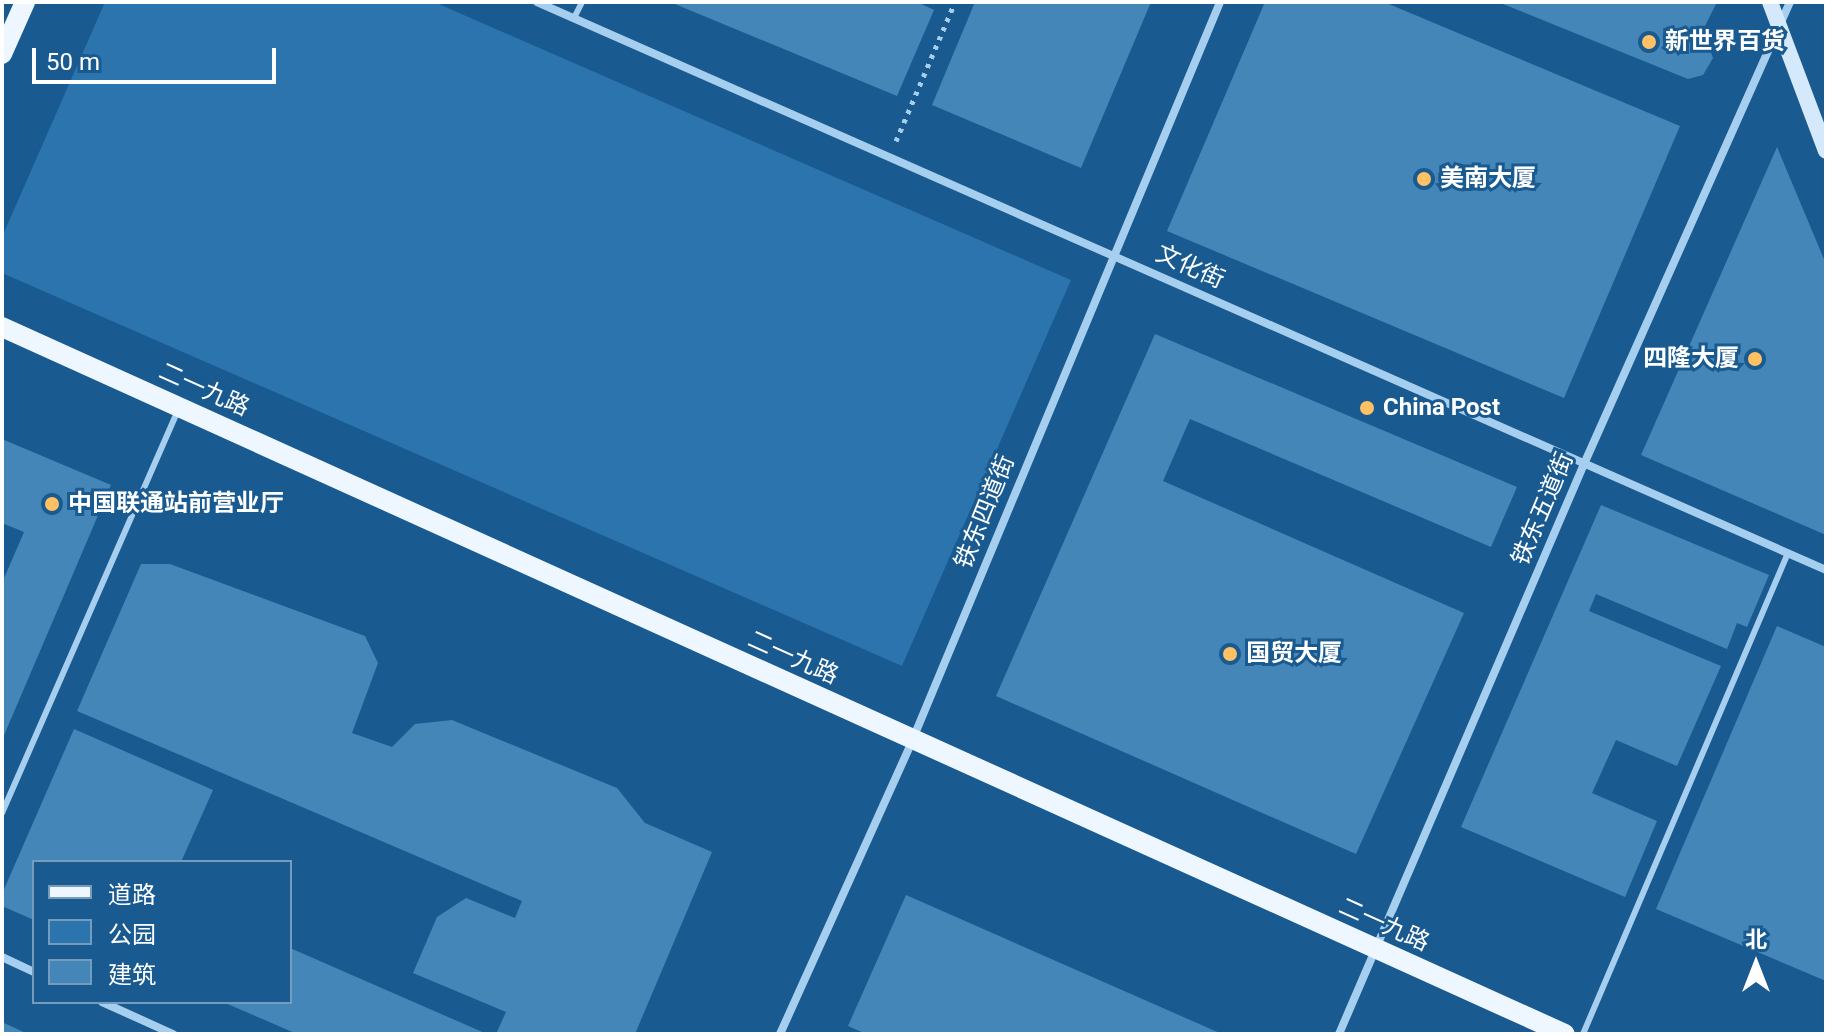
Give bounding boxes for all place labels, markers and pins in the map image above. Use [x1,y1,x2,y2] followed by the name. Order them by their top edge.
[1665,28,1785,56] place label: 新世界百货
[1640,33,1658,51] marker: 新世界百货
[1440,165,1536,193] place label: 美南大厦
[1415,170,1433,188] marker: 美南大厦
[1643,345,1739,373] place label: 四隆大厦
[1746,350,1764,368] marker: 四隆大厦
[1383,394,1500,422] place label: China Post
[1358,399,1376,417] marker: China Post
[68,490,284,518] place label: 中国联通站前营业厅
[43,495,61,513] marker: 中国联通站前营业厅
[1246,640,1342,668] place label: 国贸大厦
[1221,645,1239,663] marker: 国贸大厦

